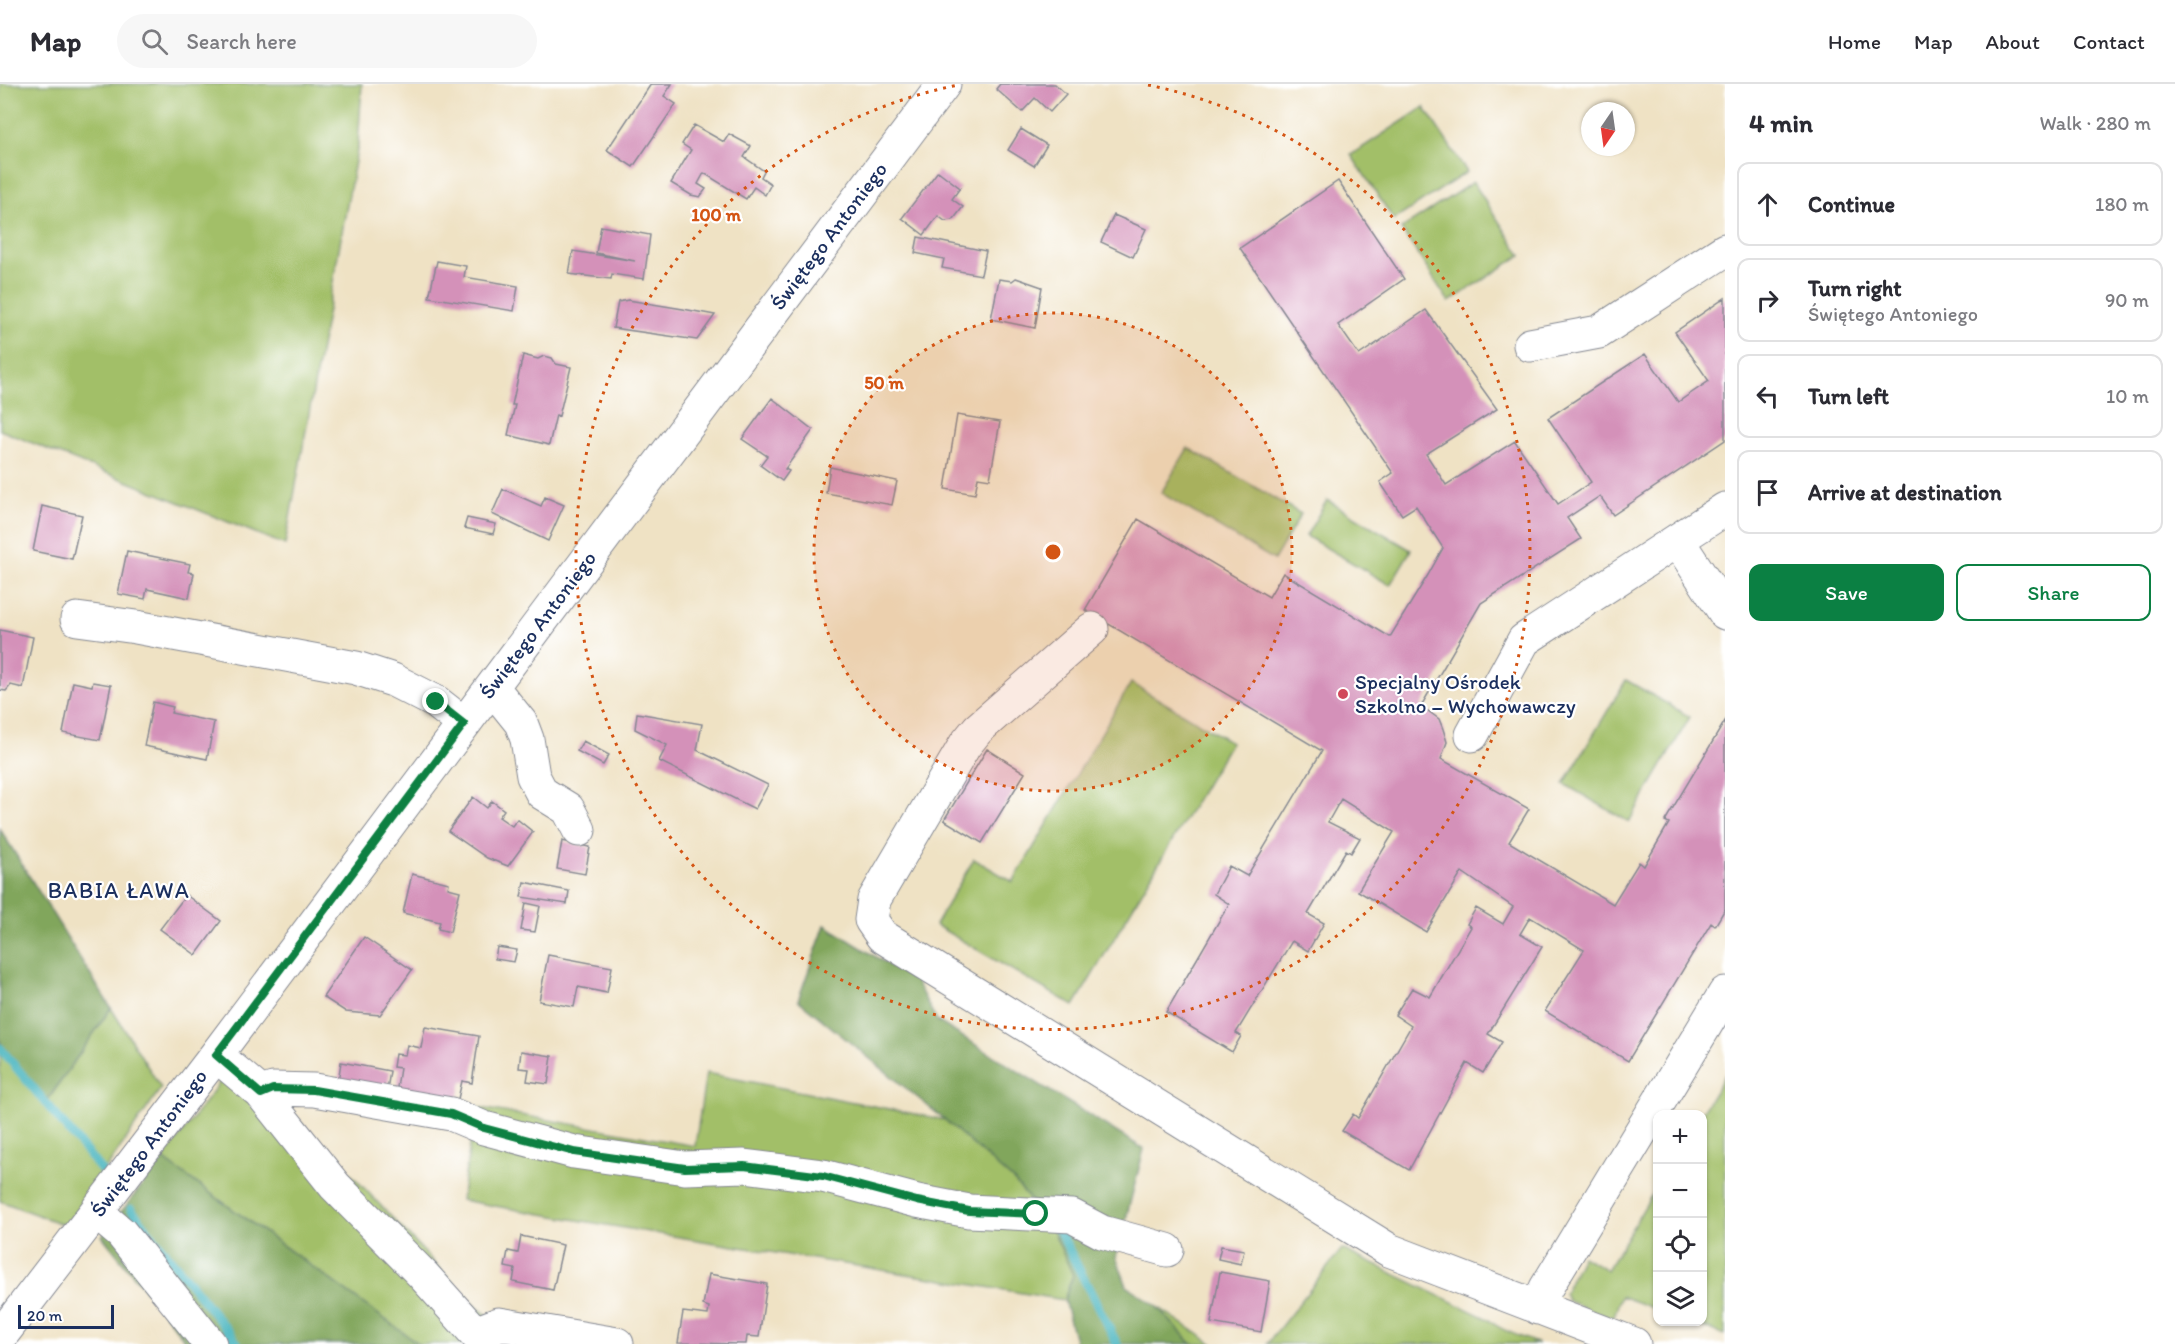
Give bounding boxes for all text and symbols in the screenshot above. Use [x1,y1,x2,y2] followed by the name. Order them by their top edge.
[117,14,537,68] search box
[30,24,81,58] text: Map
[138,25,171,58] icon: search
[186,28,297,55] text: Search here
[1828,29,1881,54] text: Home
[1914,29,1953,54] text: Map
[1986,29,2040,54] text: About
[2073,29,2145,54] text: Contact
[1581,102,1635,156] north arrow
[1749,107,1813,139] text: 4 min
[2039,111,2151,135] text: Walk · 280 m
[765,157,892,314] street label: Świętego Antoniego
[1751,188,1784,221] icon: ahead
[1808,191,1895,218] text: Continue
[2095,192,2149,216] text: 180 m
[691,204,742,226] text: 100 m
[1808,275,1902,302] text: Turn right
[1751,284,1784,317] icon: right
[2105,288,2149,312] text: 90 m
[1808,302,1978,326] text: Świętego Antoniego
[864,372,905,394] text: 50 m
[1751,380,1784,413] icon: left
[1808,383,1889,410] text: Turn left
[2106,384,2149,408] text: 10 m
[1751,476,1784,509] icon: arrive
[1808,479,2002,506] text: Arrive at destination
[1043,542,1063,562] centre of rings
[474,546,601,703] street label: Świętego Antoniego
[1749,564,1944,621] button: Save
[1956,564,2151,621] button: Share
[1355,669,1576,718] place label: Specjalny Ośrodek Szkolno – Wychowawczy
[1336,687,1350,701] marker: Specjalny Ośrodek Szkolno – Wychowawczy
[422,688,448,714] route end
[48,877,190,904] district label: BABIA ŁAWA
[85,1064,212,1221] street label: Świętego Antoniego
[1653,1110,1707,1326] map controls
[1653,1110,1707,1164] button: +
[1653,1164,1707,1218] button: −
[1022,1200,1048,1226] route start
[1653,1218,1707,1272] button: locate
[1653,1272,1707,1326] button: layers
[18,1302,114,1330] scale bar
[27,1306,62,1325] text: 20 m

